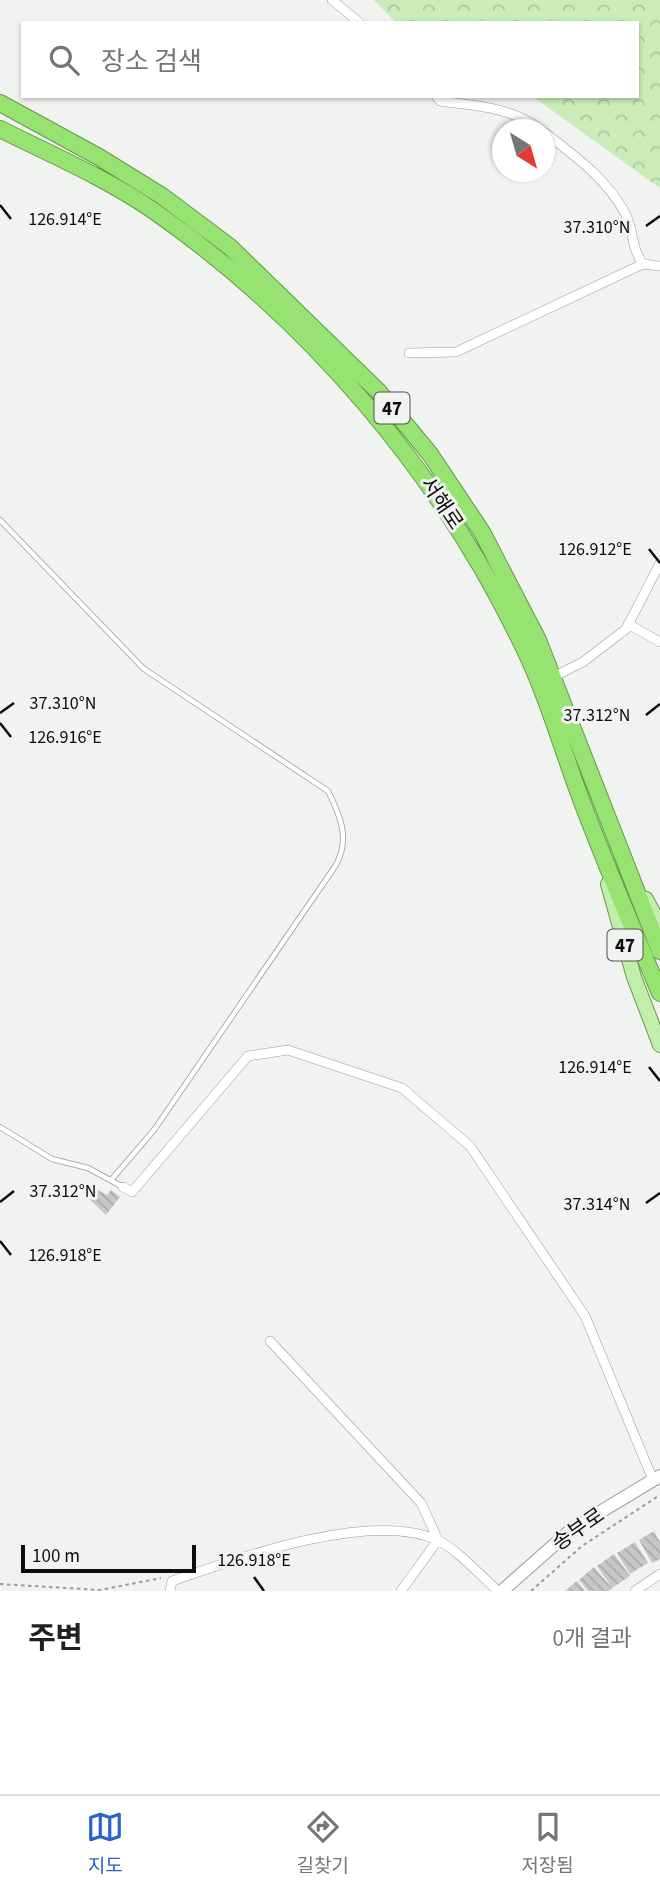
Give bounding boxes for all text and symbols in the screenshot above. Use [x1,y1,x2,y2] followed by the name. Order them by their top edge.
[21,21,639,98] search box
[45,41,83,79] icon: search
[101,43,202,80] text: 장소 검색
[492,119,555,182] north arrow
[28,207,102,232] text: 126.914°E
[564,215,630,240] text: 37.310°N
[374,392,410,424] road number: 47
[413,471,471,535] street label: 서해로
[558,537,632,562] text: 126.912°E
[30,691,96,716] text: 37.310°N
[564,703,630,728] text: 37.312°N
[28,725,102,750] text: 126.916°E
[608,930,642,960] road number: 47
[558,1055,632,1080] text: 126.914°E
[30,1179,96,1204] text: 37.312°N
[564,1192,630,1217] text: 37.314°N
[28,1243,102,1268] text: 126.918°E
[546,1500,610,1558] street label: 송부로
[21,1542,196,1574] scale bar
[32,1543,80,1570] text: 100 m
[217,1548,291,1573] text: 126.918°E
[28,1617,83,1660] text: 주변
[552,1622,632,1655] text: 0개 결과
[86,1808,124,1880] tab: 지도
[297,1808,349,1880] tab: 길찾기
[521,1808,574,1880] tab: 저장됨

